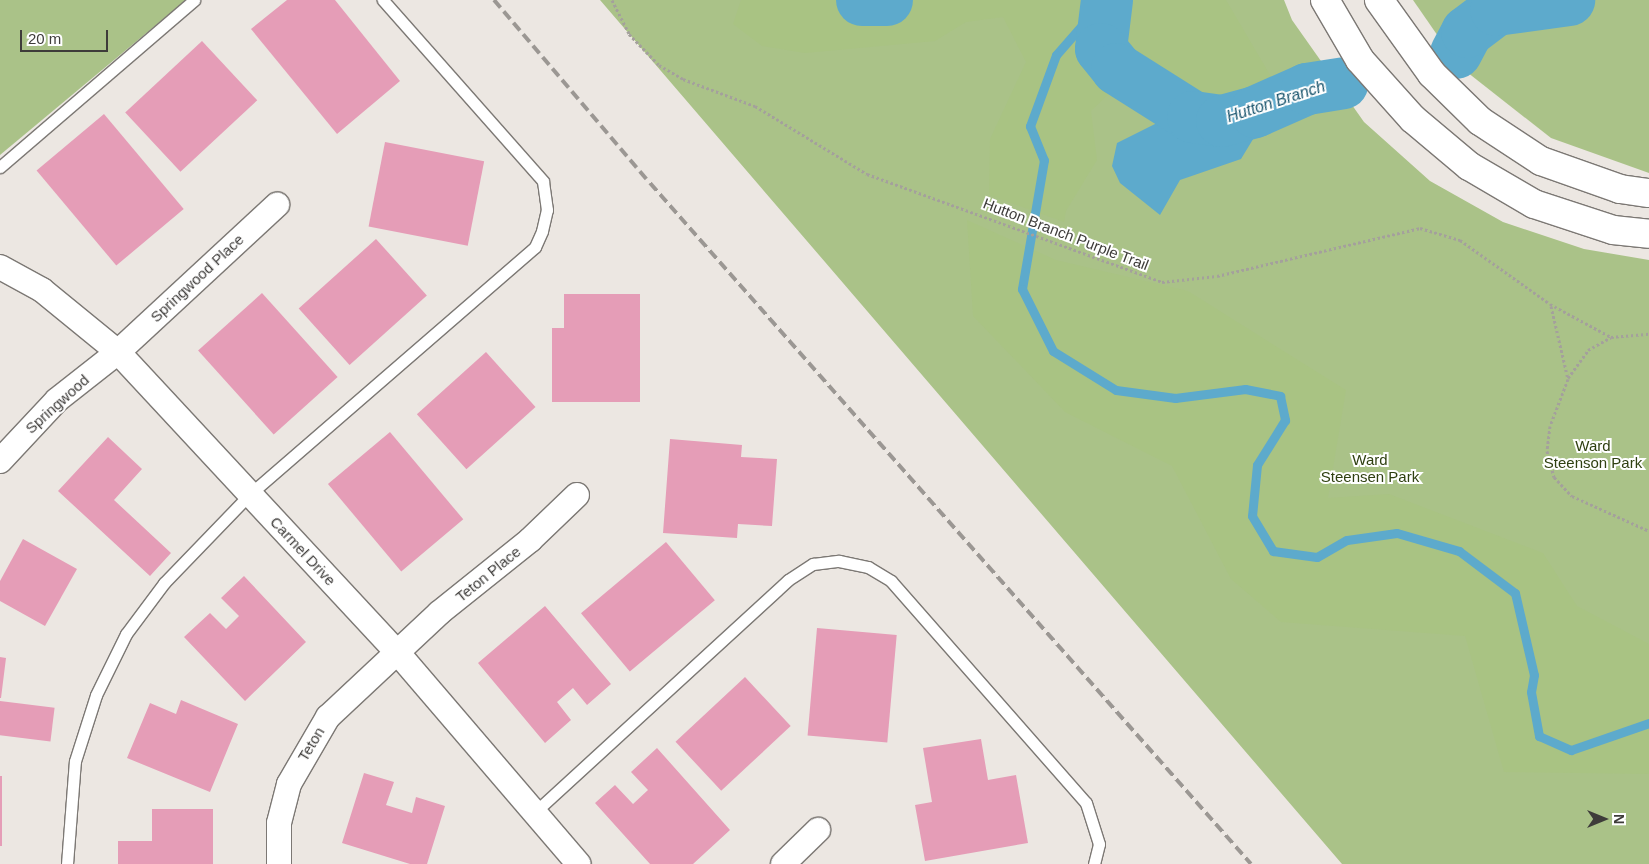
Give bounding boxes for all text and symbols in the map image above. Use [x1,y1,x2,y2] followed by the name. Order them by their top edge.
[22,20,110,52] scale bar
[28,30,61,47] text: 20 m
[1224,77,1328,127] water label: Hutton Branch
[981,194,1151,274] street label: Hutton Branch Purple Trail
[147,230,247,326] street label: Springwood Place
[22,371,92,437] street label: Springwood
[1544,436,1642,471] park label: Ward Steenson Park
[1321,450,1419,485] park label: Ward Steensen Park
[267,513,339,589] street label: Carmel Drive
[452,542,524,606] street label: Teton Place
[294,724,328,764] street label: Teton
[1579,794,1629,844] north arrow
[1611,814,1627,824] text: N

